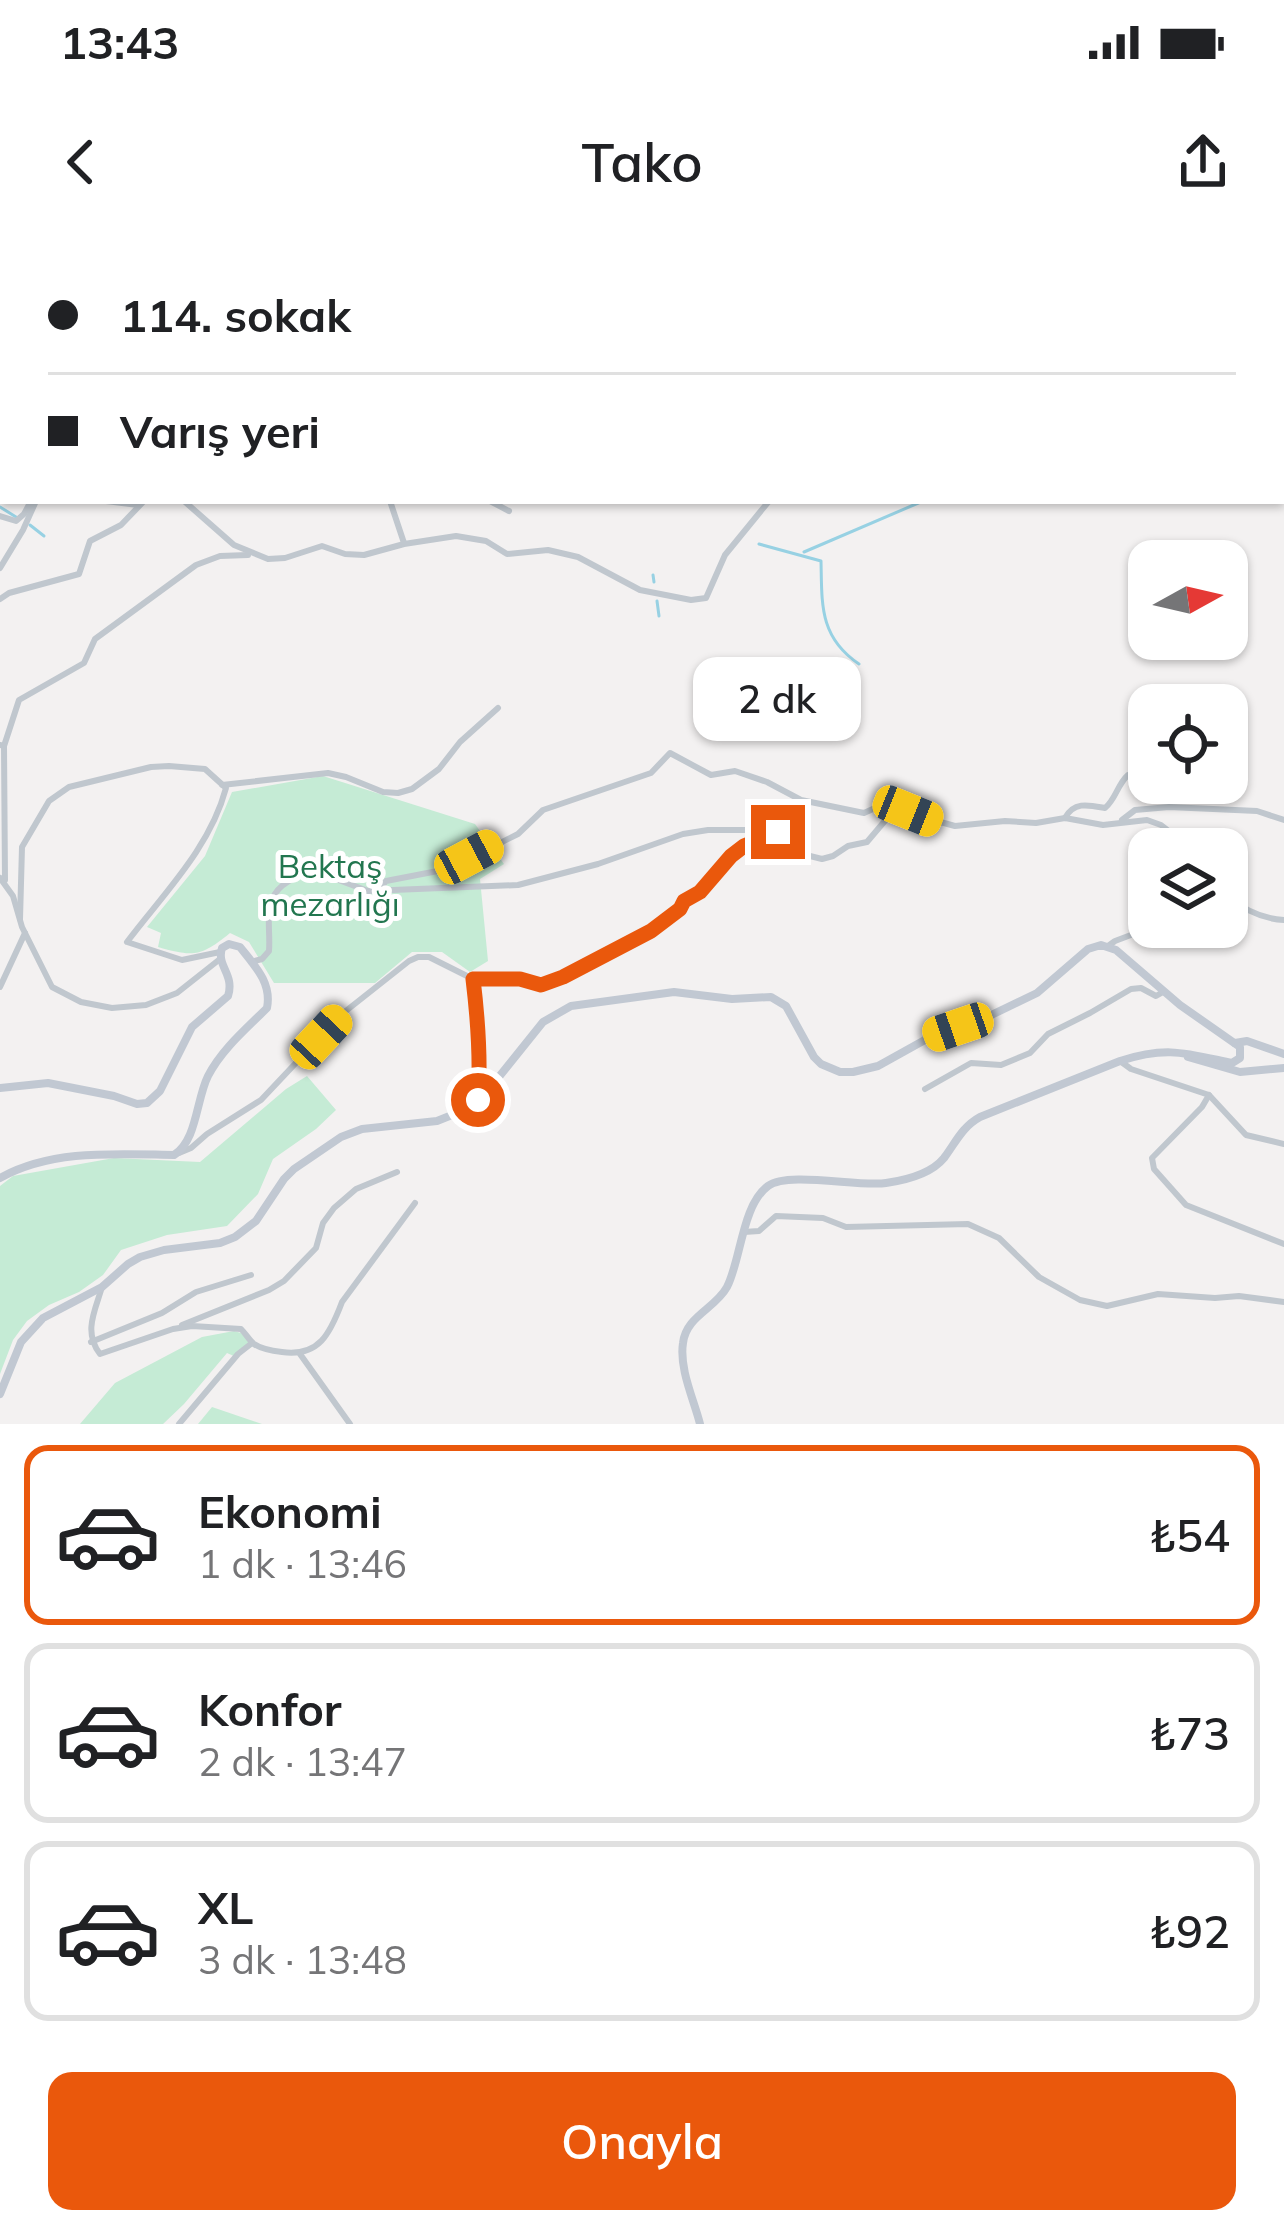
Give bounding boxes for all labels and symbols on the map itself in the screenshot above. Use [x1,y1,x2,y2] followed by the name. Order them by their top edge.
[1128,540,1248,660] north arrow
[694,658,862,742] callout: 2 dk
[868,781,948,841] car
[751,805,805,859] route end
[429,824,509,890] car
[260,845,400,924] park label: Bektaş mezarlığı
[283,998,359,1076] car
[918,998,998,1056] car
[451,1073,505,1127] route start

